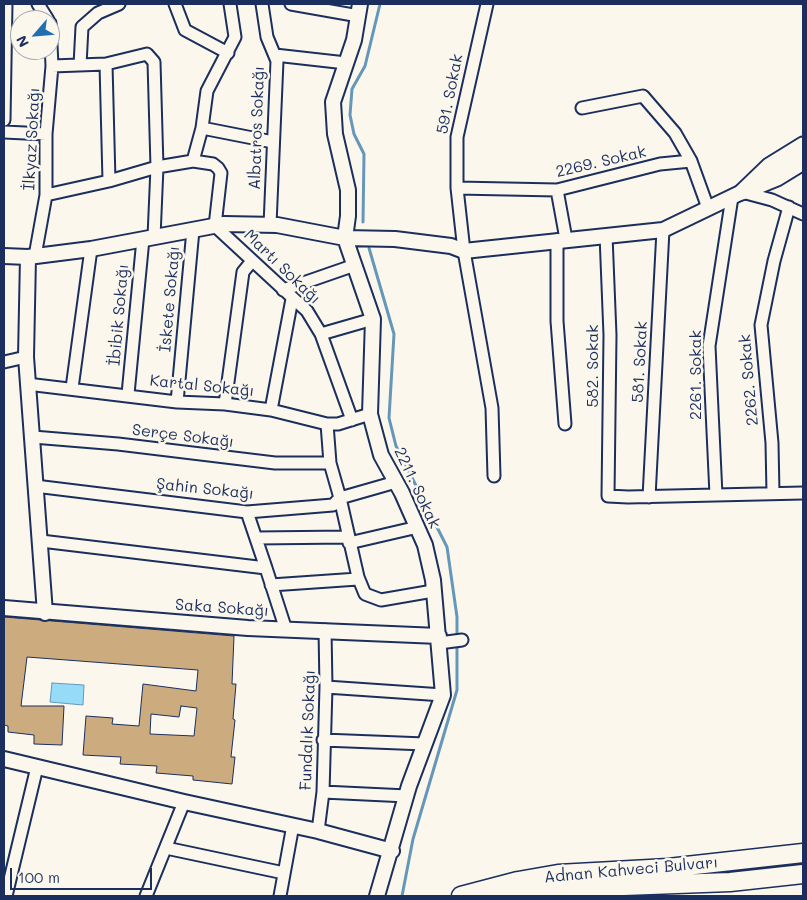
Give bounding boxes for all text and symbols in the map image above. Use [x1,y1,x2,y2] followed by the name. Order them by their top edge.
[10,10,60,60] north arrow
[11,33,33,51] text: N
[433,52,467,136] street label: 591. Sokak
[245,66,269,190] street label: Albatros Sokağı
[20,87,44,191] street label: İlkyaz Sokağı
[554,142,648,182] street label: 2269. Sokak
[240,226,324,308] street label: Martı Sokağı
[156,245,184,353] street label: İskete Sokağı
[105,263,133,367] street label: İbibik Sokağı
[628,321,652,403] street label: 581. Sokak
[583,324,603,408] street label: 582. Sokak
[686,330,706,420] street label: 2261. Sokak
[735,333,763,427] street label: 2262. Sokak
[149,371,255,401] street label: Kartal Sokağı
[131,420,235,452] street label: Serçe Sokağı
[390,444,444,532] street label: 2211. Sokak
[155,474,255,504] street label: Şahin Sokağı
[175,595,269,621] street label: Saka Sokağı
[296,669,320,791] street label: Fundalık Sokağı
[543,853,719,887] street label: Adnan Kahveci Bulvarı
[12,858,155,890] scale bar
[18,867,60,887] text: 100 m

